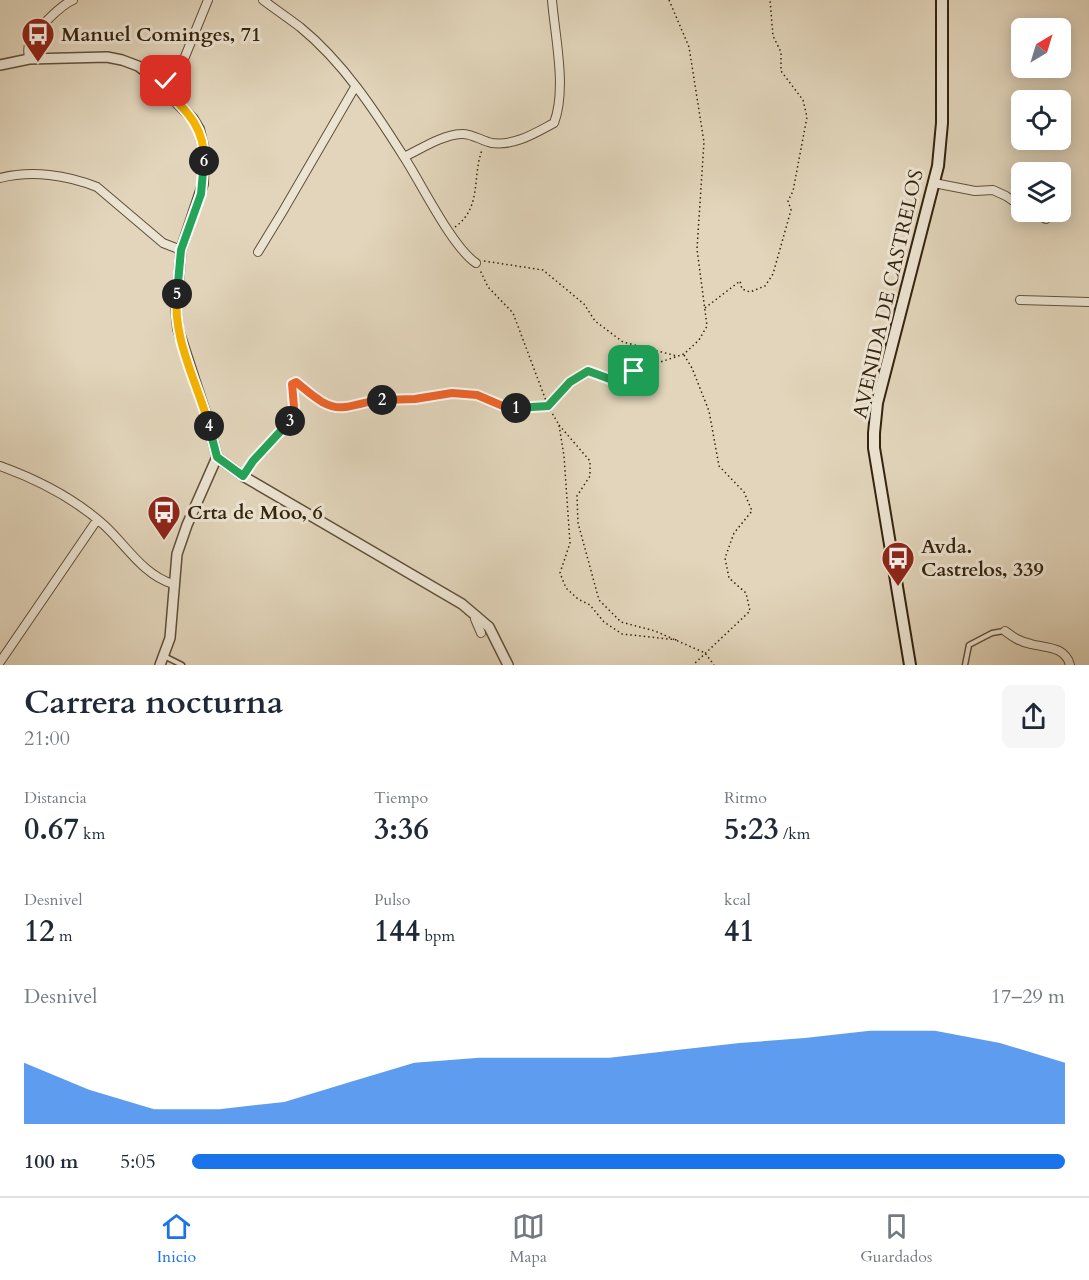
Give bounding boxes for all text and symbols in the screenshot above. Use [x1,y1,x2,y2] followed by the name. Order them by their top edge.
[20,16,56,63] bus stop icon: Manuel Cominges, 71
[1011,18,1071,78] north arrow
[1011,18,1071,222] map controls
[61,21,261,48] place label: Manuel Cominges, 71
[140,55,191,106] pin
[149,64,182,97] icon: check
[1011,90,1071,150] button: locate
[189,146,219,176] pin: 6
[200,150,208,172] text: 6
[1011,162,1071,222] button: layers
[846,167,930,421] street label: AVENIDA DE CASTRELOS
[162,279,192,309] pin: 5
[173,283,181,305] text: 5
[608,345,659,396] pin
[617,354,650,387] icon: arrive
[367,385,397,415] pin: 2
[378,389,386,411] text: 2
[501,393,531,423] pin: 1
[512,397,520,419] text: 1
[275,406,305,436] pin: 3
[286,410,294,432] text: 3
[194,411,224,441] pin: 4
[205,415,213,437] text: 4
[146,494,182,541] bus stop icon: Crta de Moo, 6
[187,499,323,526] place label: Crta de Moo, 6
[921,533,1044,583] place label: Avda. Castrelos, 339
[880,540,916,587] bus stop icon: Avda. Castrelos, 339
[24,680,283,725] text: Carrera nocturna
[1002,685,1065,748] button: share
[24,725,70,752] text: 21:00
[24,787,87,809] text: Distancia
[374,787,428,809] text: Tiempo
[724,787,767,809] text: Ritmo
[24,809,79,850] text: 0.67
[374,809,429,850] text: 3:36
[724,809,779,850] text: 5:23
[79,823,105,845] text: km
[779,823,810,845] text: /km
[24,889,83,911] text: Desnivel
[374,889,410,911] text: Pulso
[724,889,751,911] text: kcal
[24,911,55,952] text: 12
[374,911,420,952] text: 144
[724,911,755,952] text: 41
[55,925,73,947] text: m
[420,925,455,947] text: bpm
[24,983,97,1010] text: Desnivel
[991,983,1065,1010] text: 17–29 m
[24,1148,79,1175] text: 100 m
[120,1148,156,1175] text: 5:05
[157,1210,196,1268] tab: Inicio
[509,1210,547,1268] tab: Mapa
[860,1210,932,1268] tab: Guardados

